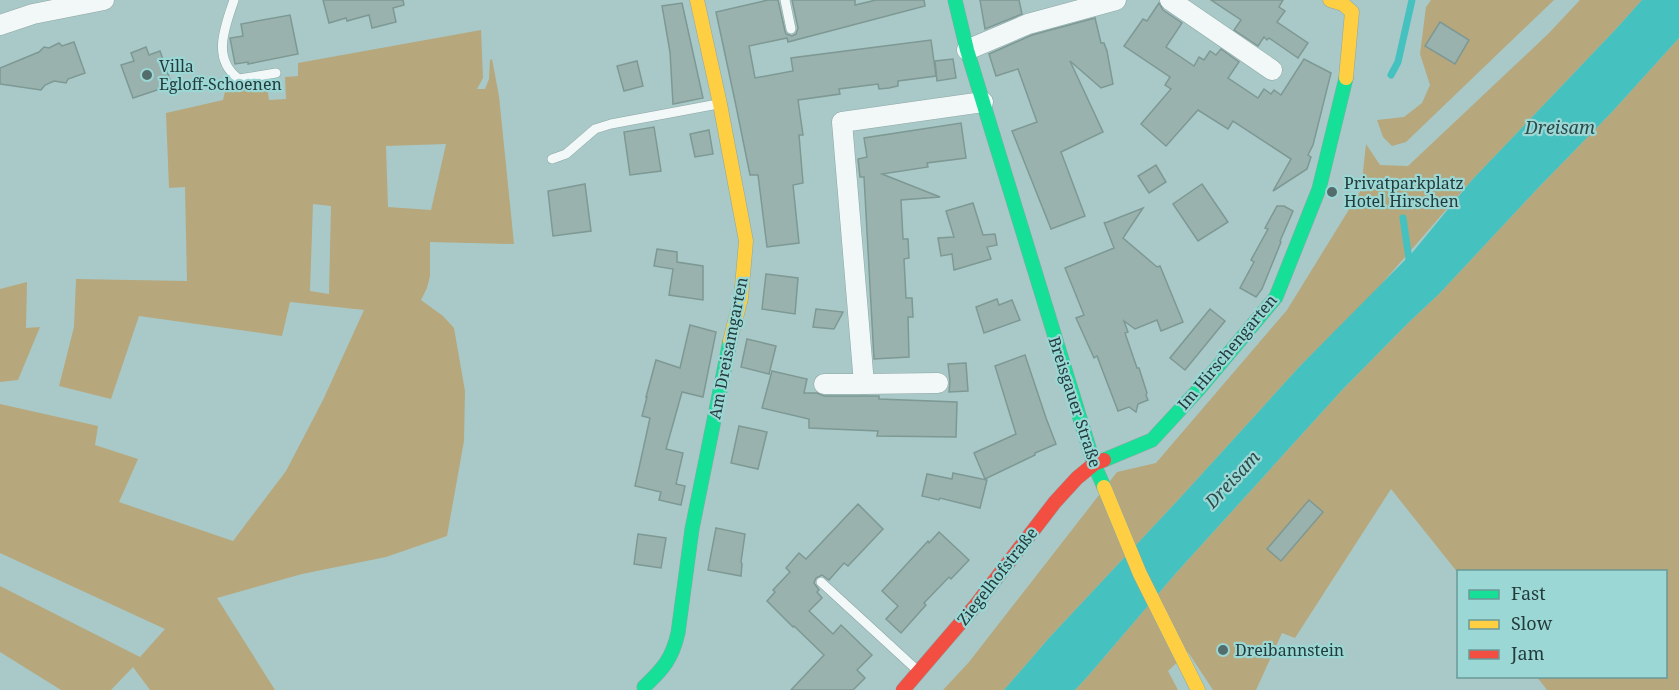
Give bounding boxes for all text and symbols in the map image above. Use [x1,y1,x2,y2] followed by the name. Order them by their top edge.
[159,55,282,95] place label: Villa Egloff-Schoenen
[140,68,154,82] marker: Villa Egloff-Schoenen
[1524,115,1595,139] water label: Dreisam
[1344,172,1464,212] place label: Privatparkplatz Hotel Hirschen
[1325,185,1339,199] marker: Privatparkplatz Hotel Hirschen
[703,275,753,421] street label: Am Dreisamgarten
[1172,290,1282,414] street label: Im Hirschengarten
[1043,334,1107,470] street label: Breisgauer Straße
[1199,445,1265,514] water label: Dreisam
[952,523,1042,629] street label: Ziegelhofstraße
[1457,570,1667,678] legend
[1511,581,1546,605] text: Fast
[1511,611,1553,635] text: Slow
[1235,639,1344,661] place label: Dreibannstein
[1510,641,1545,665] text: Jam
[1216,643,1230,657] marker: Dreibannstein

